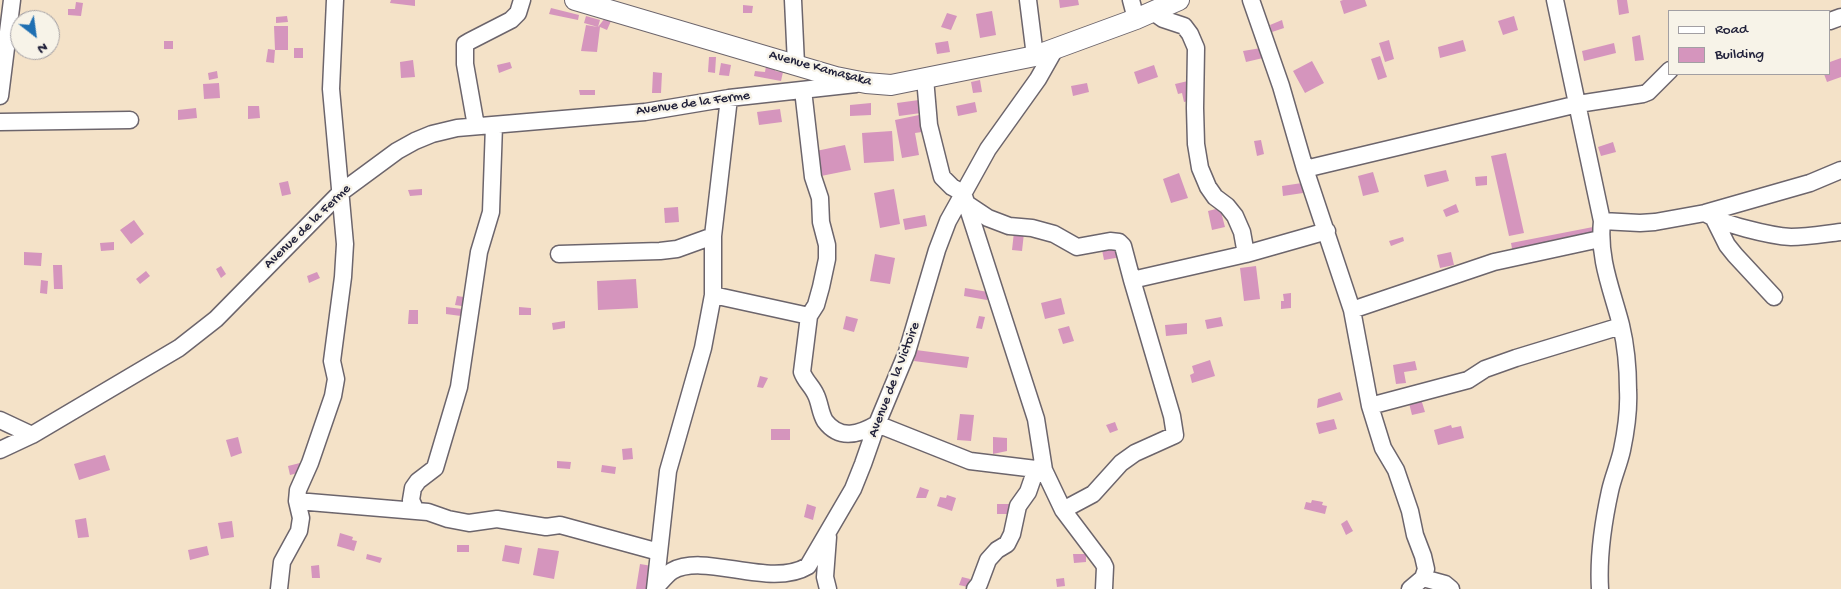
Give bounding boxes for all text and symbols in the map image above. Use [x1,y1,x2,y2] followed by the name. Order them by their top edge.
[10,10,60,60] north arrow
[1668,10,1831,75] legend
[1715,21,1748,39] text: Road
[34,38,50,57] text: N
[1715,46,1764,64] text: Building
[767,47,873,91] street label: Avenue Kamasaka
[635,88,751,120] street label: Avenue de la Ferme
[261,181,355,273] street label: Avenue de la Ferme
[865,320,925,440] street label: Avenue de la Victoire

